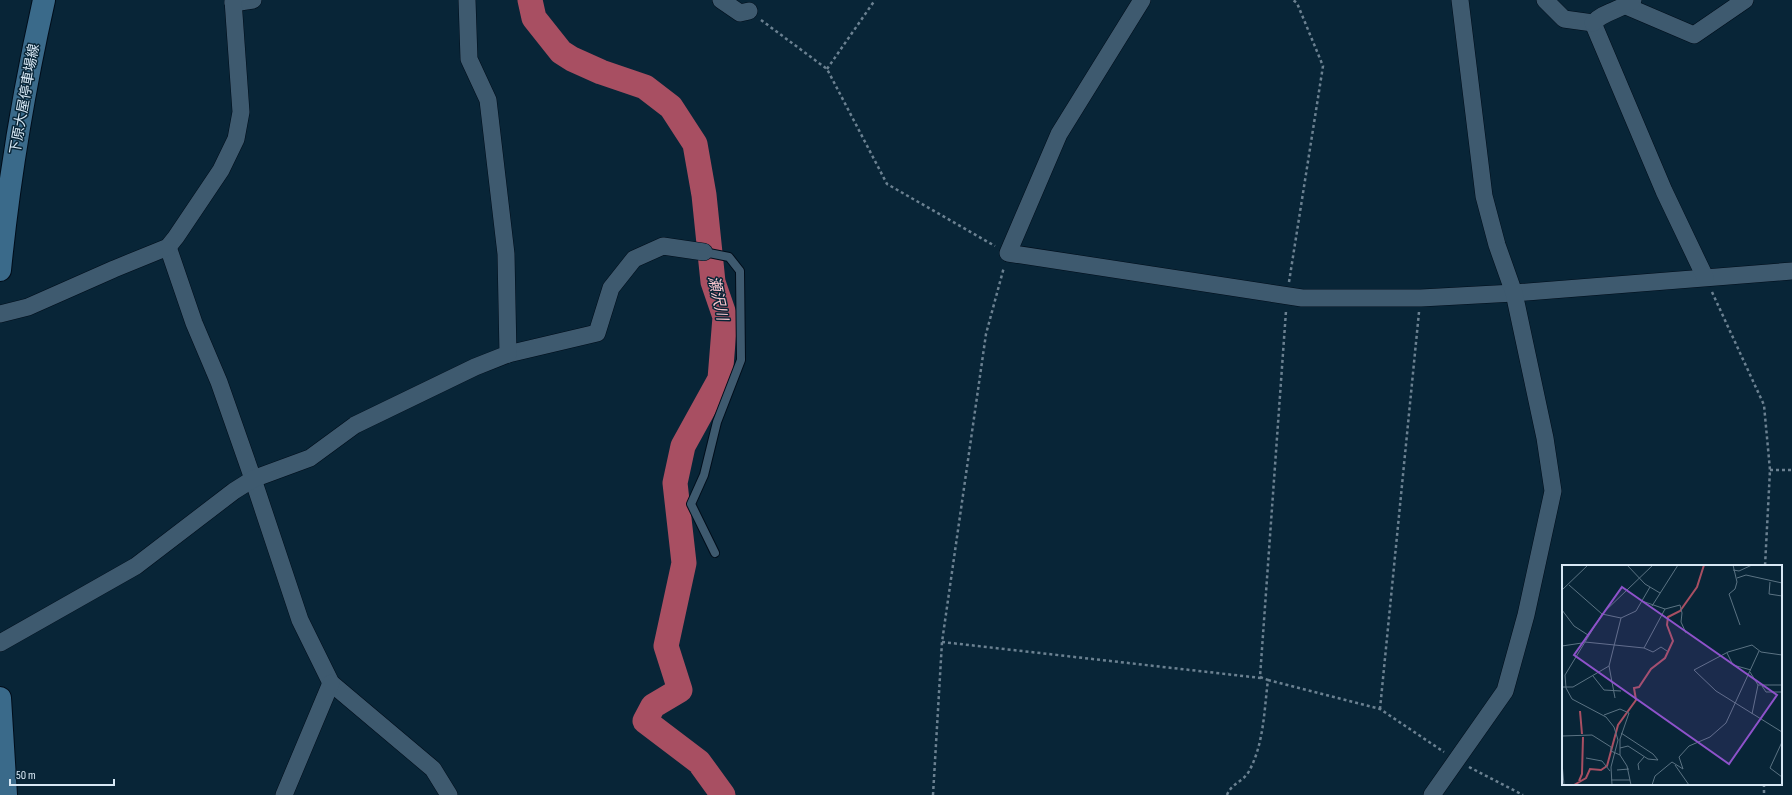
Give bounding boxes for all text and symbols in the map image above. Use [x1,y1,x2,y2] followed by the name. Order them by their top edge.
[6,42,43,156] street label: 下原大屋停車場線
[704,274,732,324] water label: 瀬沢川
[1562,565,1782,785] inset map
[10,761,114,787] scale bar
[16,768,36,783] text: 50 m

